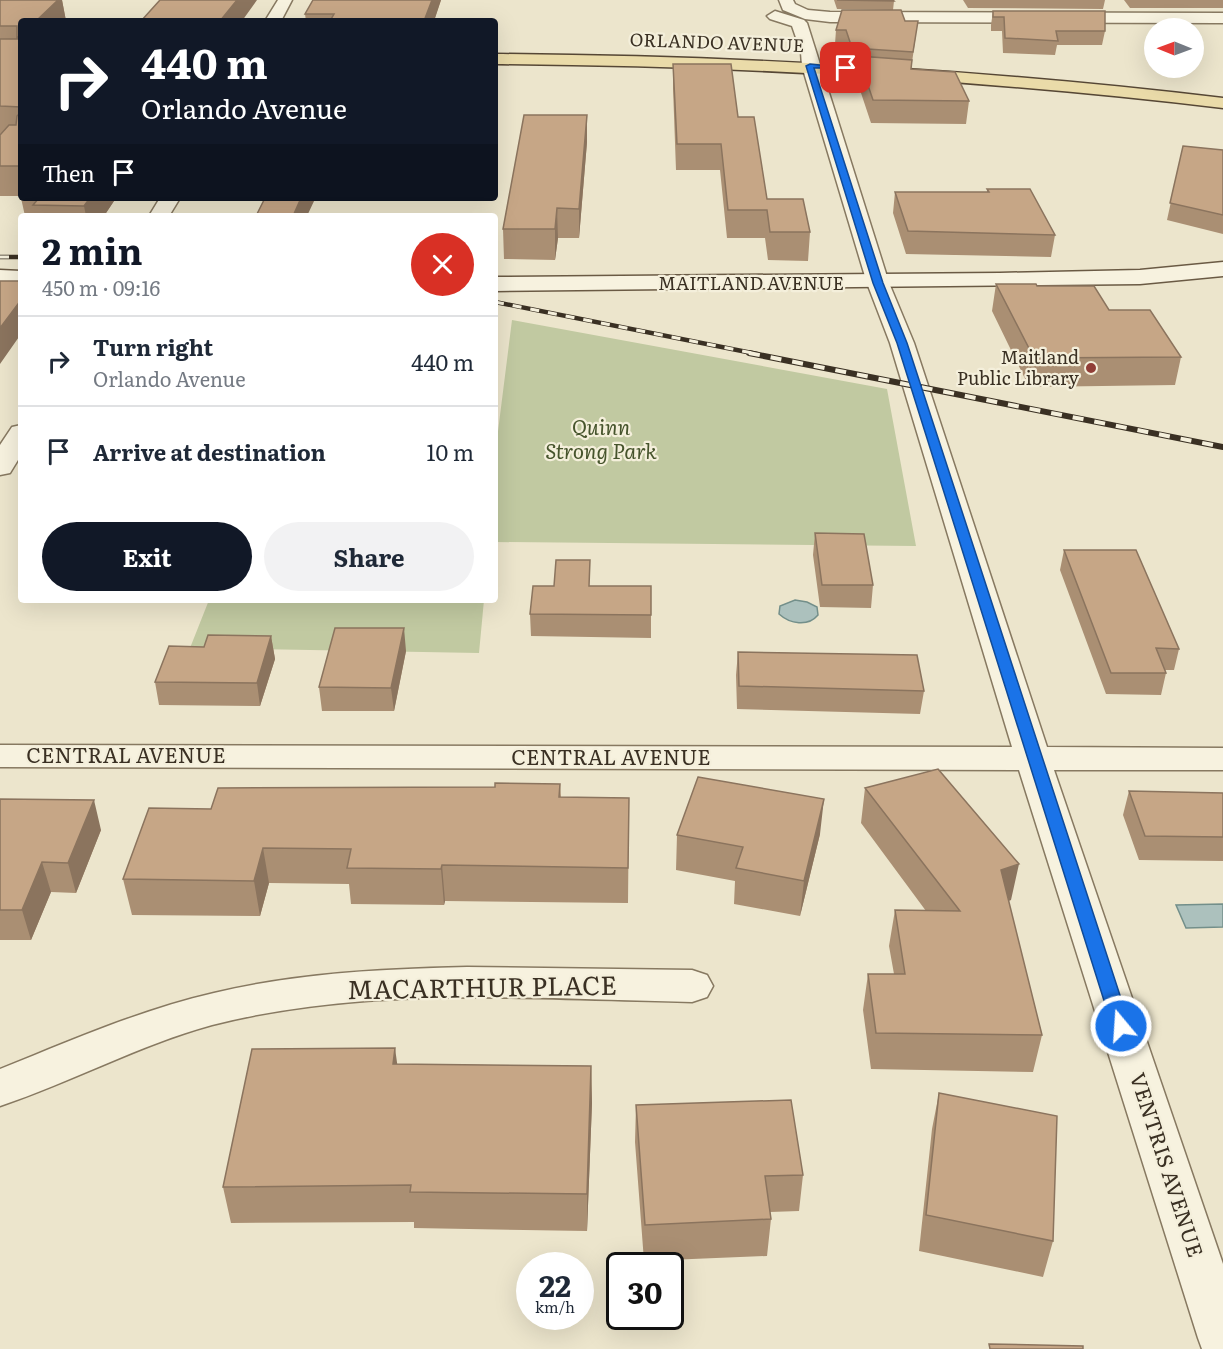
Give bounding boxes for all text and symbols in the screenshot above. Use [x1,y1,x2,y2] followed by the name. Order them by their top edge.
[1144,18,1204,78] north arrow
[1144,18,1204,78] map controls
[629,25,805,58] street label: ORLANDO AVENUE
[141,30,268,92] text: 440 m
[42,42,120,120] icon: right
[820,42,871,93] pin
[829,51,862,84] icon: arrive
[141,87,347,127] text: Orlando Avenue
[42,156,95,189] text: Then
[107,156,140,189] icon: arrive
[42,223,143,276] text: 2 min
[411,233,474,296] button: close
[658,269,844,296] street label: MAITLAND AVENUE
[42,272,160,302] text: 450 m · 09:16
[93,330,213,363] text: Turn right
[957,343,1080,391] place label: Maitland Public Library
[42,345,75,378] icon: right
[411,345,474,378] text: 440 m
[1084,361,1098,375] marker: Maitland Public Library
[93,363,246,393] text: Orlando Avenue
[545,410,657,465] park label: Quinn Strong Park
[42,435,75,468] icon: arrive
[93,435,326,468] text: Arrive at destination
[427,435,474,468] text: 10 m
[42,522,252,591] button: Exit
[264,522,474,591] button: Share
[26,738,226,769] street label: CENTRAL AVENUE
[511,740,711,771] street label: CENTRAL AVENUE
[347,964,617,1007] street label: MACARTHUR PLACE
[1089,994,1153,1058] position arrow
[1124,1068,1213,1261] street label: VENTRIS AVENUE
[606,1252,684,1330] speed limit sign: 30
[539,1262,571,1306] text: 22
[535,1295,575,1318] text: km/h

